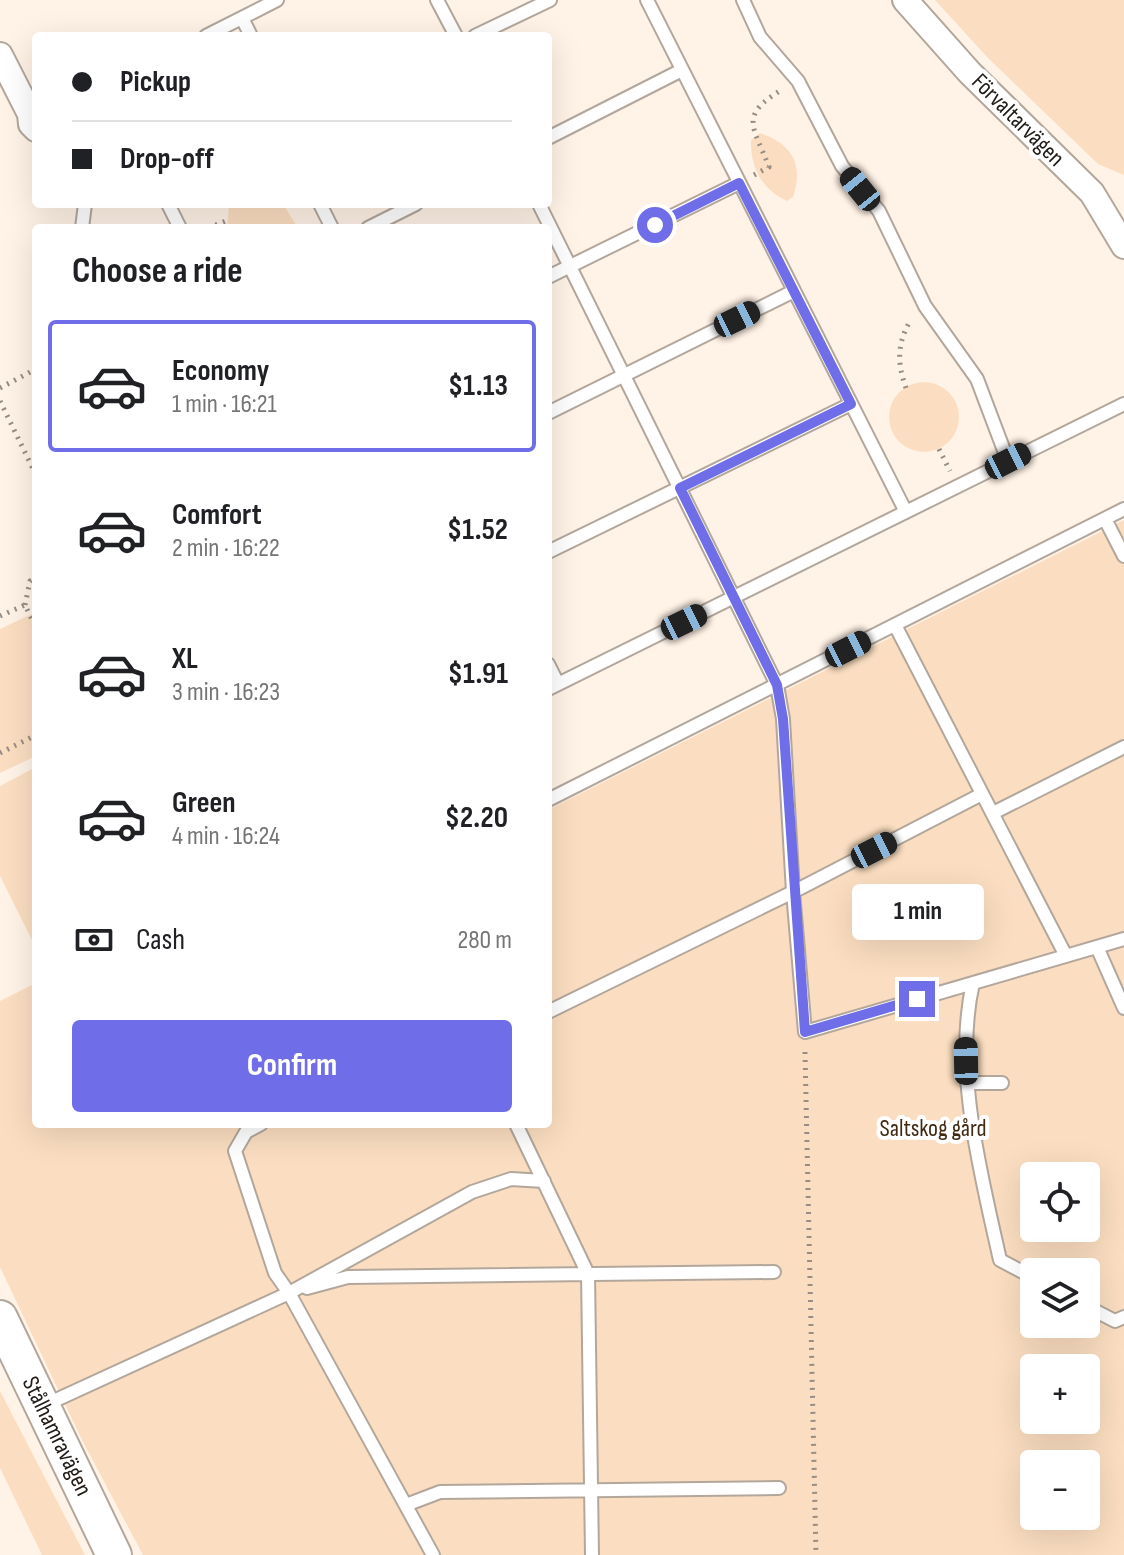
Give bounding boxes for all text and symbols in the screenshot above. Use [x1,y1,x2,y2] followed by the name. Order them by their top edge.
[120,64,191,100] text: Pickup
[965,67,1071,173] street label: Förvaltarvägen
[120,141,214,177] text: Drop-off
[836,163,884,215] car
[637,207,673,243] route start
[72,250,243,293] text: Choose a ride
[710,298,764,340] car
[76,350,148,422] icon: car
[172,353,269,389] text: Economy
[448,368,508,404] text: $1.13
[172,389,277,420] text: 1 min · 16:21
[981,439,1035,483] car
[76,494,148,566] icon: car
[172,497,262,533] text: Comfort
[447,512,508,548] text: $1.52
[172,533,280,564] text: 2 min · 16:22
[657,601,711,643] car
[821,627,875,671] car
[76,638,148,710] icon: car
[172,641,198,677] text: XL
[448,656,508,692] text: $1.91
[172,677,280,708] text: 3 min · 16:23
[76,782,148,854] icon: car
[172,785,236,821] text: Green
[445,800,508,836] text: $2.20
[172,821,280,852] text: 4 min · 16:24
[847,828,901,872] car
[851,883,983,939] callout: 1 min
[894,896,942,927] text: 1 min
[72,918,116,962] icon: cash
[136,922,185,958] text: Cash
[457,925,512,956] text: 280 m
[899,981,935,1017] route end
[72,1020,512,1112] button: Confirm
[954,1037,978,1085] car
[880,1114,986,1143] park label: Saltskog gård
[1020,1162,1100,1530] map controls
[1020,1162,1100,1242] button: locate
[1020,1258,1100,1338] button: layers
[1020,1354,1100,1434] button: +
[16,1372,98,1500] street label: Stålhamravägen
[1020,1450,1100,1530] button: −

